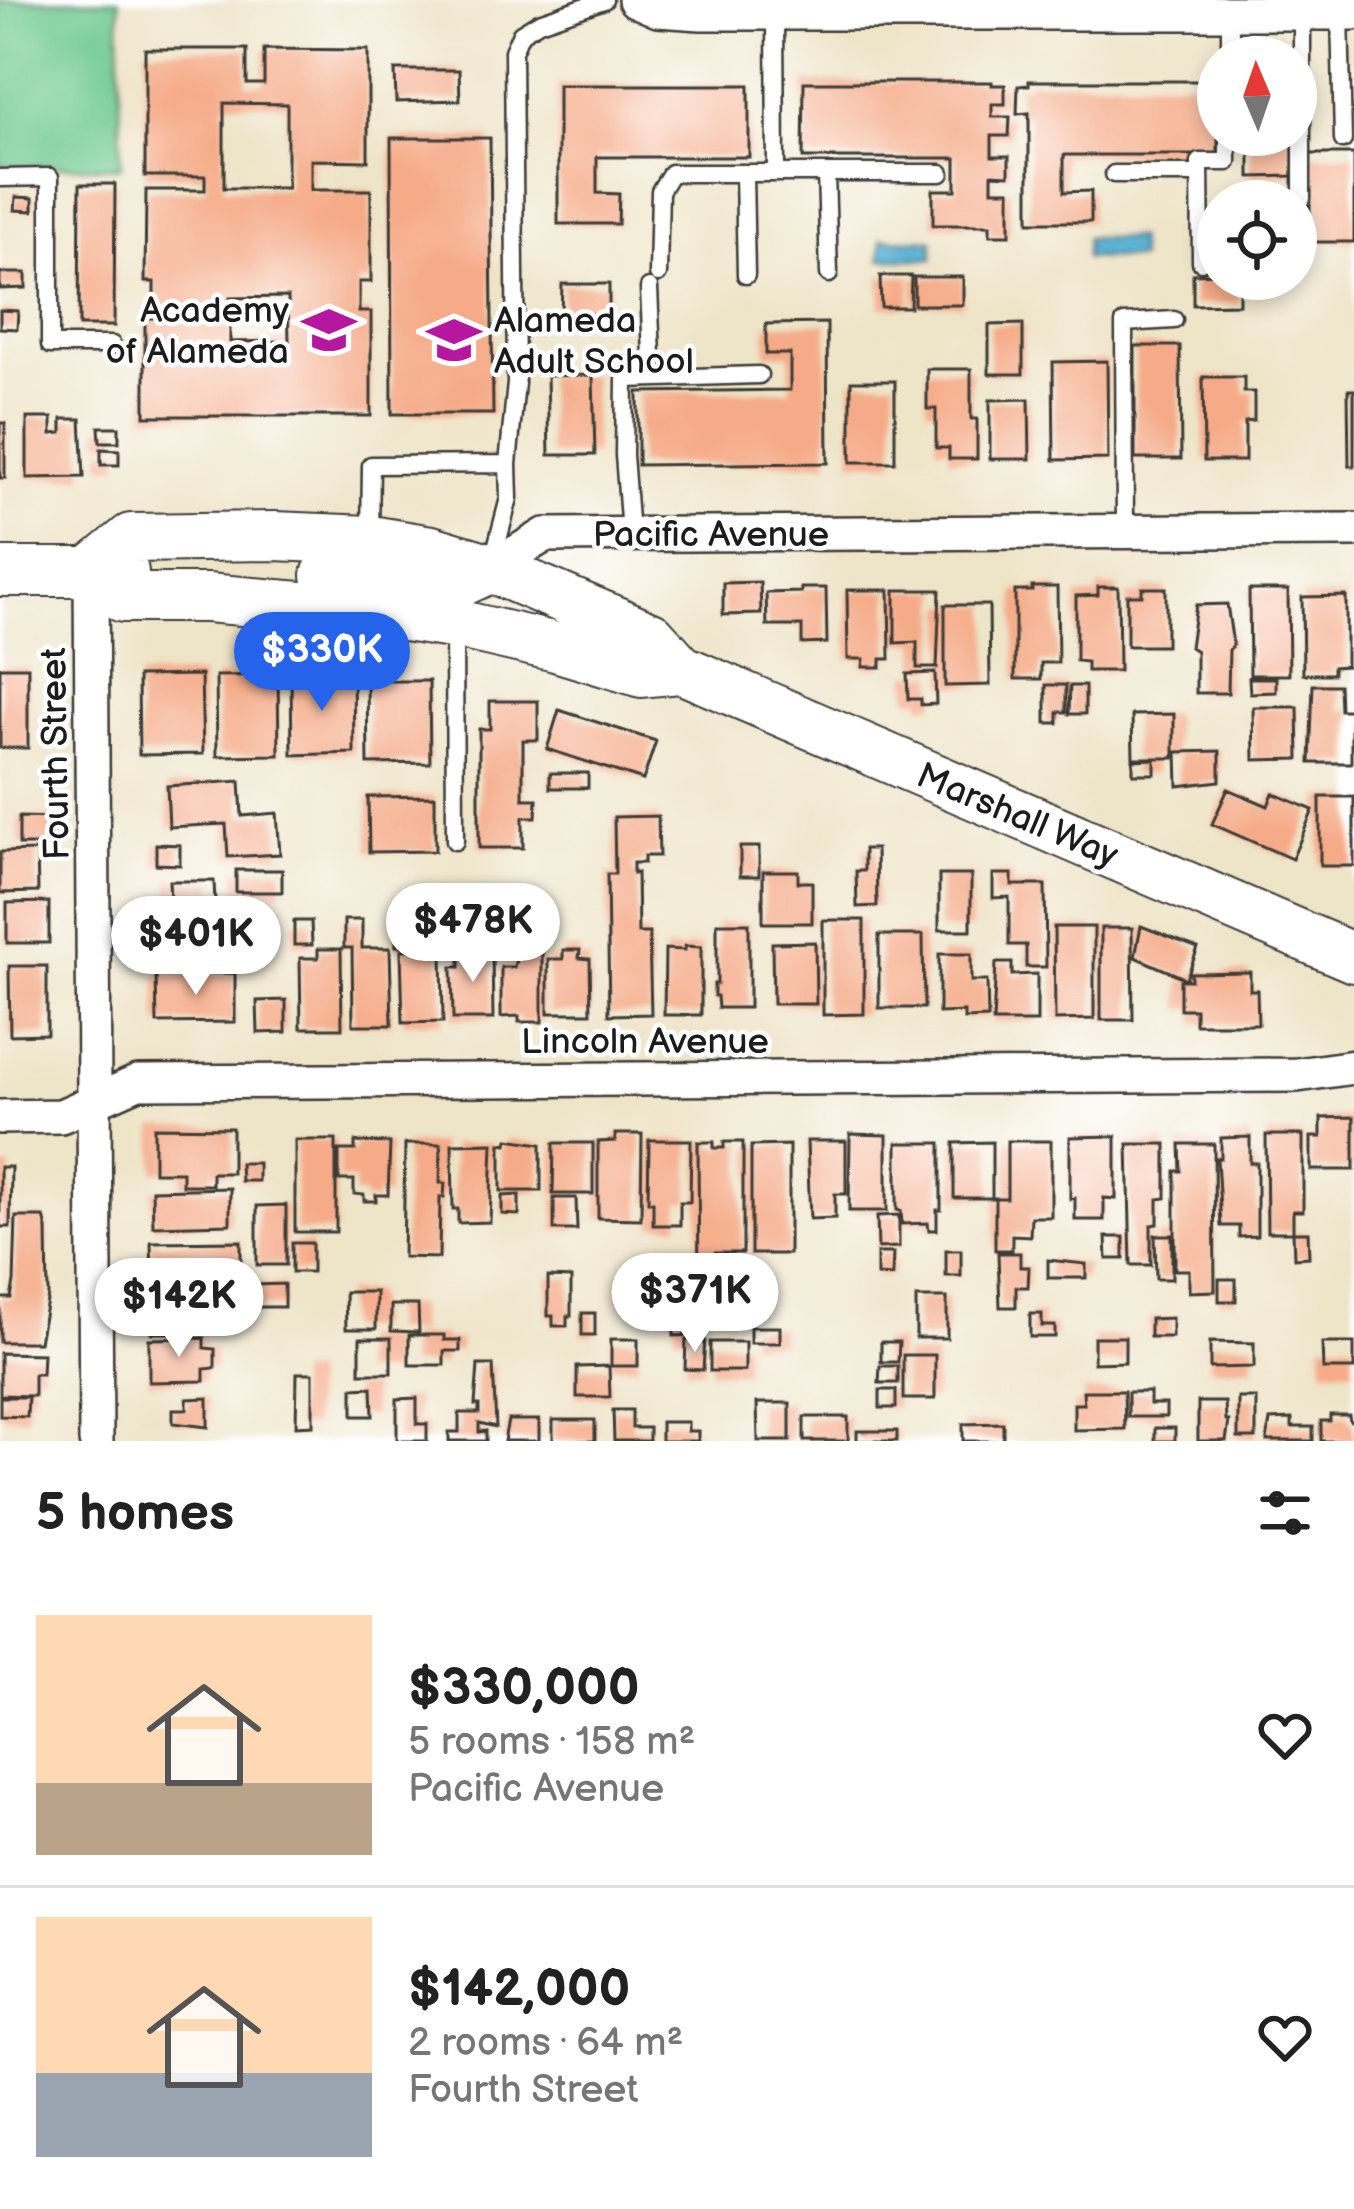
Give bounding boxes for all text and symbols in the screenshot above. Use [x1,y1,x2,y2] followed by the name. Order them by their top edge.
[1197,36,1317,156] north arrow
[1197,36,1317,300] map controls
[1197,180,1317,300] button: locate
[106,290,290,374] place label: Academy of Alameda
[494,300,694,384] place label: Alameda Adult School
[300,301,358,359] school or university icon: Academy of Alameda
[425,311,483,369] school or university icon: Alameda Adult School
[593,514,829,557] street label: Pacific Avenue
[238,612,406,714] pin: $330K
[261,627,383,674] text: $330K
[33,647,80,861] street label: Fourth Street
[910,755,1125,878] street label: Marshall Way
[389,883,557,985] pin: $478K
[112,896,280,998] pin: $401K
[413,898,533,945] text: $478K
[138,911,254,958] text: $401K
[521,1021,769,1064] street label: Lincoln Avenue
[611,1253,779,1355] pin: $371K
[95,1258,263,1360] pin: $142K
[639,1268,751,1315] text: $371K
[122,1273,236,1320] text: $142K
[1252,1480,1318,1546] icon: filters
[36,1483,234,1544] text: 5 homes
[408,1658,640,1719] text: $330,000
[132,1663,276,1807] icon: home
[1252,1702,1318,1768] icon: heart
[408,1719,695,1766] text: 5 rooms · 158 m²
[408,1766,664,1813] text: Pacific Avenue
[408,1959,630,2020] text: $142,000
[132,1965,276,2109] icon: home
[1252,2004,1318,2070] icon: heart
[408,2020,683,2067] text: 2 rooms · 64 m²
[408,2067,638,2114] text: Fourth Street

